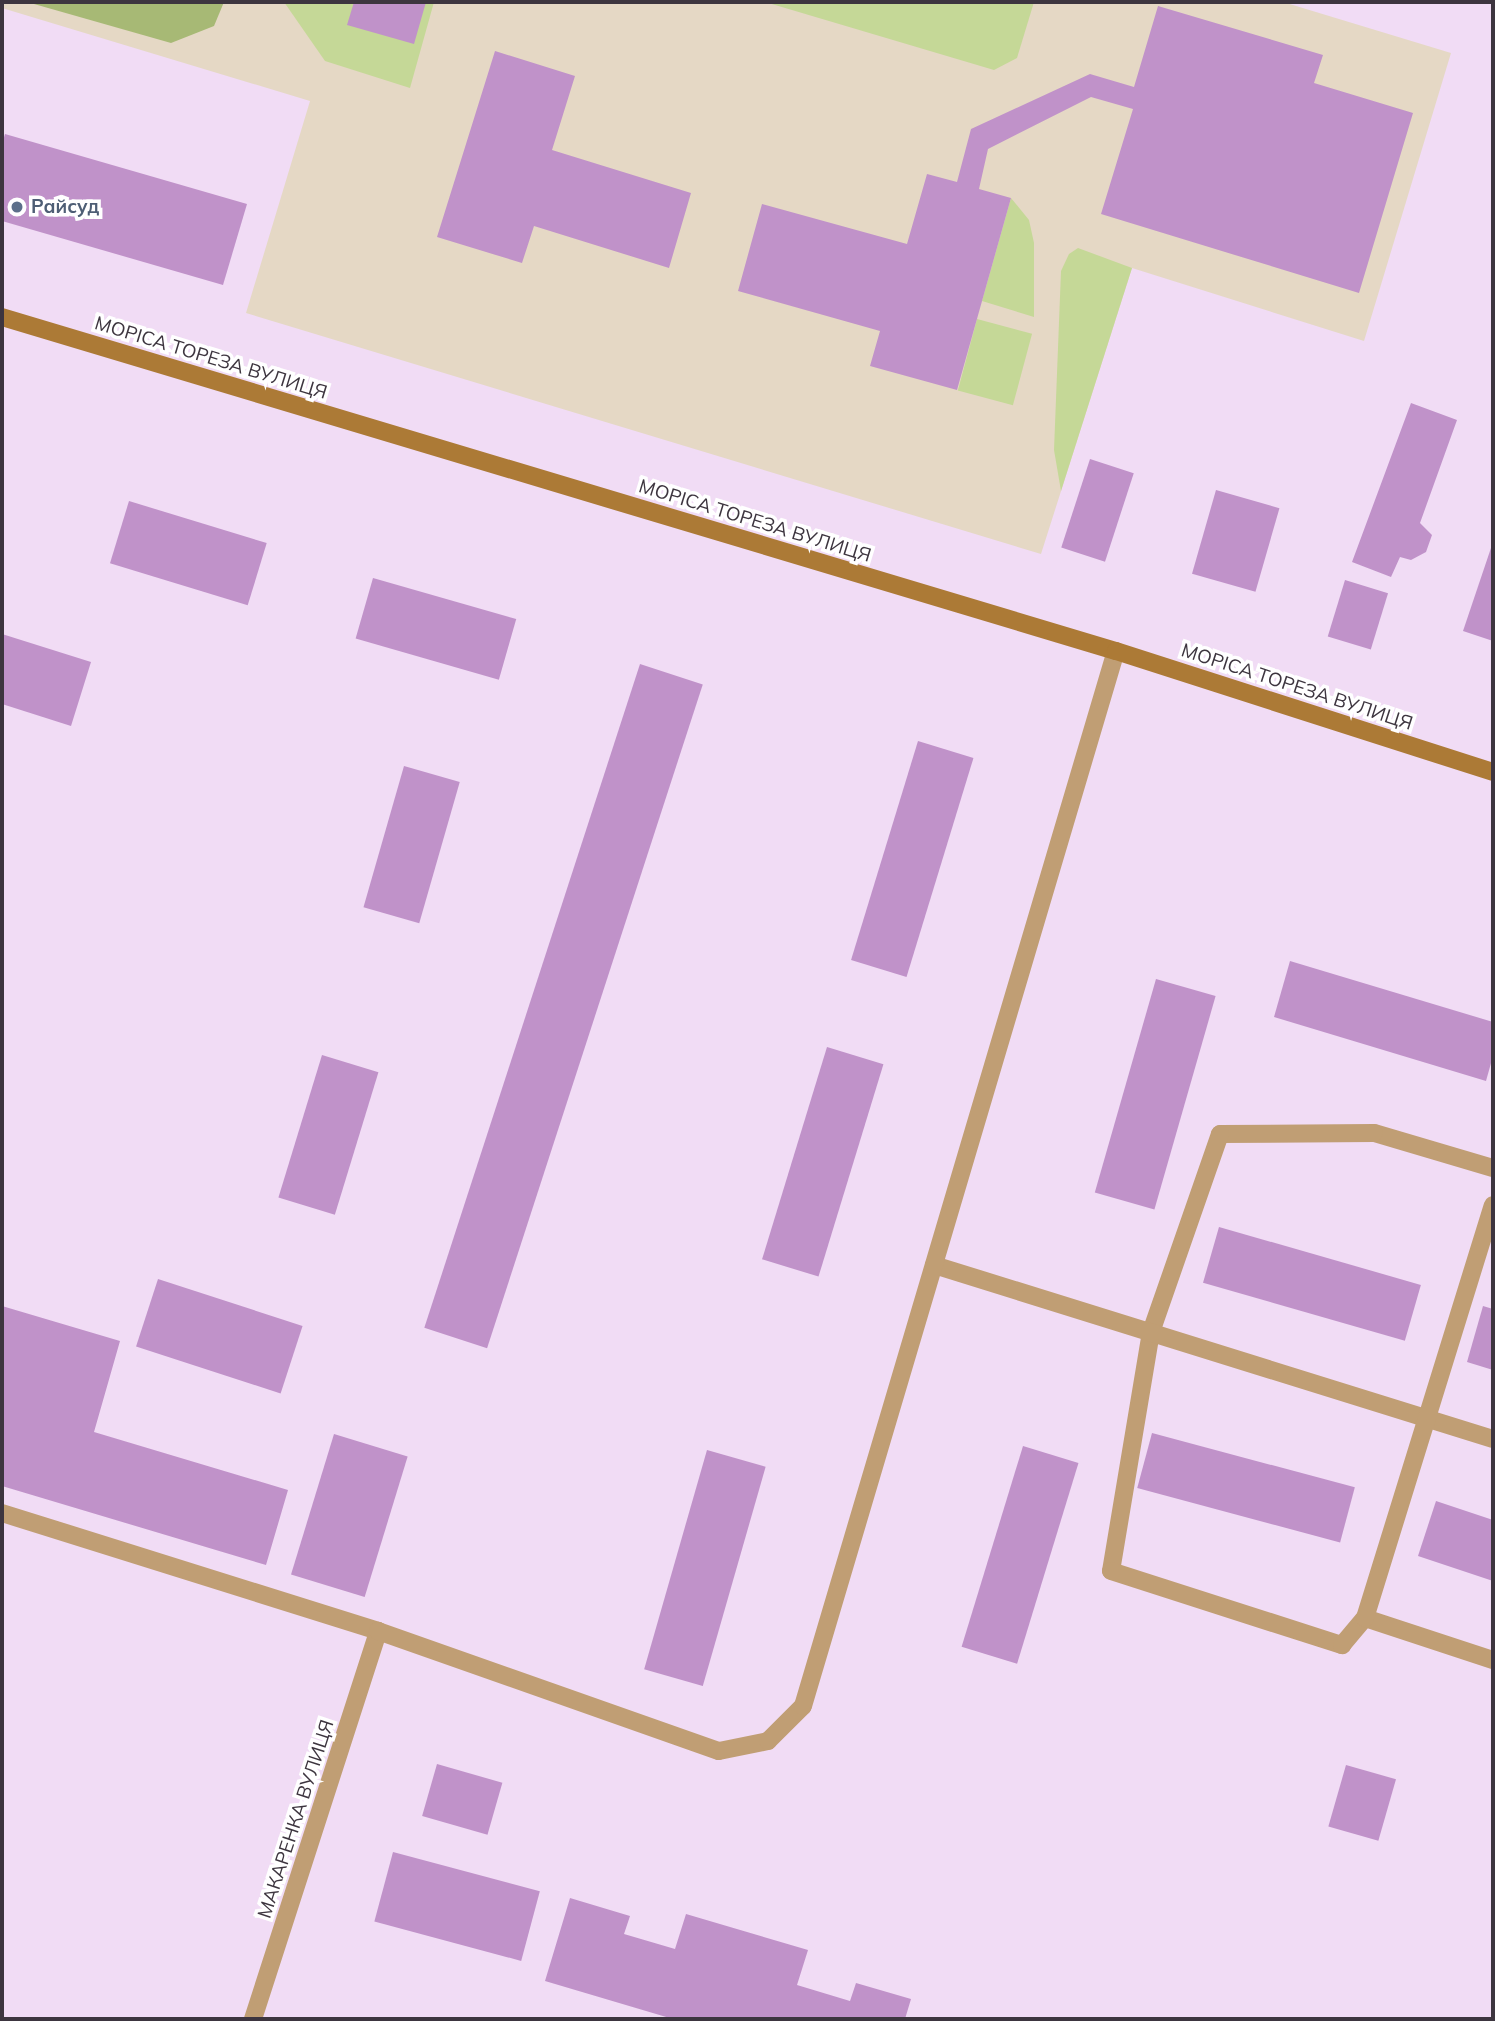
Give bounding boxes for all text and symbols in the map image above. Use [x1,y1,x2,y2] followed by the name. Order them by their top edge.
[31,196,99,218] place label: Райсуд
[9,199,25,215] marker: Райсуд
[92,312,330,404] street label: МОРІСА ТОРЕЗА ВУЛИЦЯ
[636,475,874,567] street label: МОРІСА ТОРЕЗА ВУЛИЦЯ
[1178,639,1416,735] street label: МОРІСА ТОРЕЗА ВУЛИЦЯ
[253,1717,339,1921] street label: МАКАРЕНКА ВУЛИЦЯ

